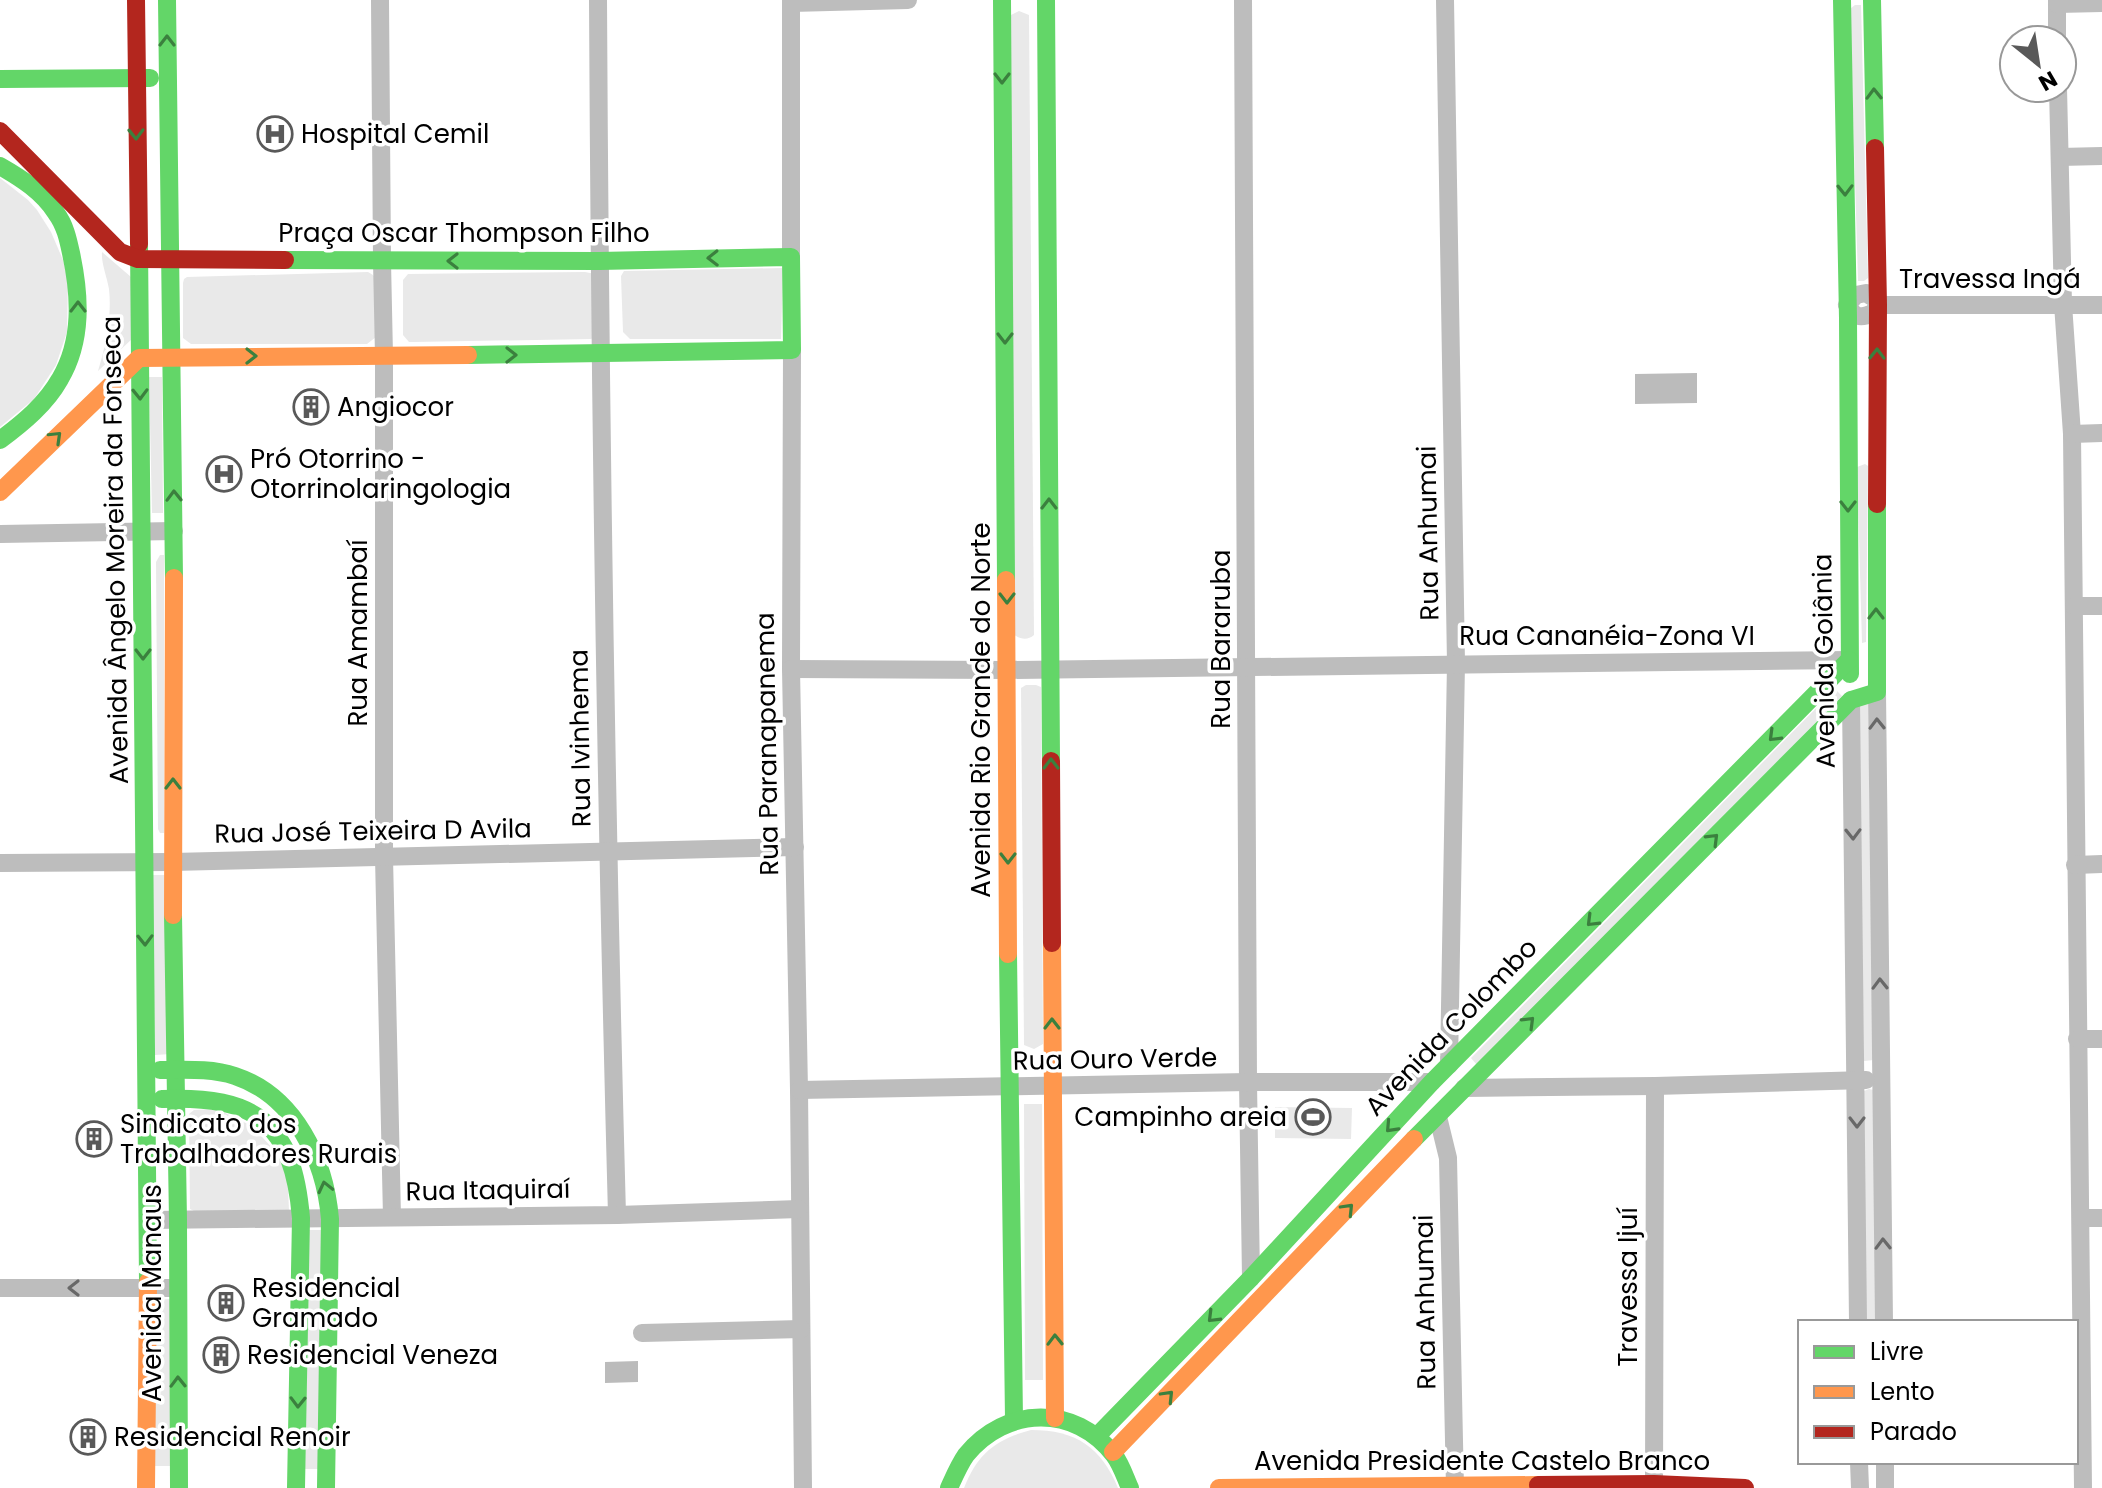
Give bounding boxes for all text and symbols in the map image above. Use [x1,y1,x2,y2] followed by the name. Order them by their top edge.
[1998,24,2078,104] north arrow
[158,34,176,47] one-way arrow
[2033,63,2063,98] text: N
[993,72,1011,85] one-way arrow
[1865,87,1882,100] one-way arrow
[256,115,294,153] hospital icon: Hospital Cemil
[301,116,489,152] place label: Hospital Cemil
[127,128,145,141] one-way arrow
[1837,184,1854,197] one-way arrow
[278,215,650,251] street label: Praça Oscar Thompson Filho
[706,250,719,267] one-way arrow
[446,252,459,270] one-way arrow
[1899,261,2081,297] street label: Travessa Ingá
[70,300,87,313] one-way arrow
[93,316,137,784] street label: Avenida Ângelo Moreira da Fonseca
[996,332,1013,345] one-way arrow
[505,346,518,364] one-way arrow
[245,347,258,365] one-way arrow
[1868,347,1886,360] one-way arrow
[131,388,149,401] one-way arrow
[292,388,330,426] building icon: Angiocor
[337,389,454,425] place label: Angiocor
[47,432,61,446] one-way arrow
[250,441,511,507] place label: Pró Otorrino - Otorrinolaringologia
[1408,445,1448,621] street label: Rua Anhumai
[205,455,243,493] hospital icon: Pró Otorrino - Otorrinolaringologia
[165,489,183,502] one-way arrow
[1040,497,1058,510] one-way arrow
[1839,500,1856,513] one-way arrow
[963,522,999,898] street label: Avenida Rio Grande do Norte
[340,539,376,727] street label: Rua Amambaí
[1203,549,1239,729] street label: Rua Bararuba
[1804,553,1844,769] street label: Avenida Goiânia
[998,592,1016,605] one-way arrow
[1867,607,1885,620] one-way arrow
[747,612,787,876] street label: Rua Paranapanema
[1459,618,1755,654] street label: Rua Cananéia-Zona VI
[134,648,152,661] one-way arrow
[560,649,600,827] street label: Rua Ivinhema
[1869,717,1886,730] one-way arrow
[1769,727,1783,741] one-way arrow
[1042,757,1060,770] one-way arrow
[164,777,182,790] one-way arrow
[214,810,532,852] street label: Rua José Teixeira D Avila
[1844,828,1862,841] one-way arrow
[1704,834,1718,848] one-way arrow
[999,852,1017,865] one-way arrow
[1586,912,1601,926] one-way arrow
[1357,930,1545,1124] street label: Avenida Colombo
[136,934,154,947] one-way arrow
[1871,977,1889,990] one-way arrow
[1043,1017,1061,1030] one-way arrow
[1520,1017,1534,1032] one-way arrow
[1012,1039,1218,1079] street label: Rua Ouro Verde
[1294,1098,1332,1136] sports icon: Campinho areia
[1074,1099,1287,1135] place label: Campinho areia
[120,1106,397,1172] place label: Sindicato dos Trabalhadores Rurais
[1848,1116,1866,1129] one-way arrow
[1385,1118,1400,1132] one-way arrow
[75,1120,113,1158] building icon: Sindicato dos Trabalhadores Rurais
[405,1171,571,1209] street label: Rua Itaquiraí
[317,1180,334,1194] one-way arrow
[134,1184,170,1402] street label: Avenida Manaus
[1339,1204,1354,1218] one-way arrow
[1610,1207,1646,1367] street label: Travessa Ijuí
[1405,1214,1445,1390] street label: Rua Anhumai
[1874,1237,1892,1250] one-way arrow
[252,1270,400,1336] place label: Residencial Gramado
[67,1279,80,1296] one-way arrow
[207,1284,245,1322] building icon: Residencial Gramado
[1208,1308,1222,1322] one-way arrow
[1798,1320,2078,1464] legend
[1046,1333,1064,1346] one-way arrow
[1870,1335,1924,1368] text: Livre
[202,1336,240,1374] building icon: Residencial Veneza
[247,1337,498,1373] place label: Residencial Veneza
[169,1375,187,1388] one-way arrow
[1870,1375,1935,1408] text: Lento
[1158,1391,1173,1405] one-way arrow
[289,1396,306,1409] one-way arrow
[1870,1415,1957,1448] text: Parado
[69,1418,107,1456] building icon: Residencial Renoir
[114,1419,351,1455] place label: Residencial Renoir
[1254,1443,1710,1479] street label: Avenida Presidente Castelo Branco

